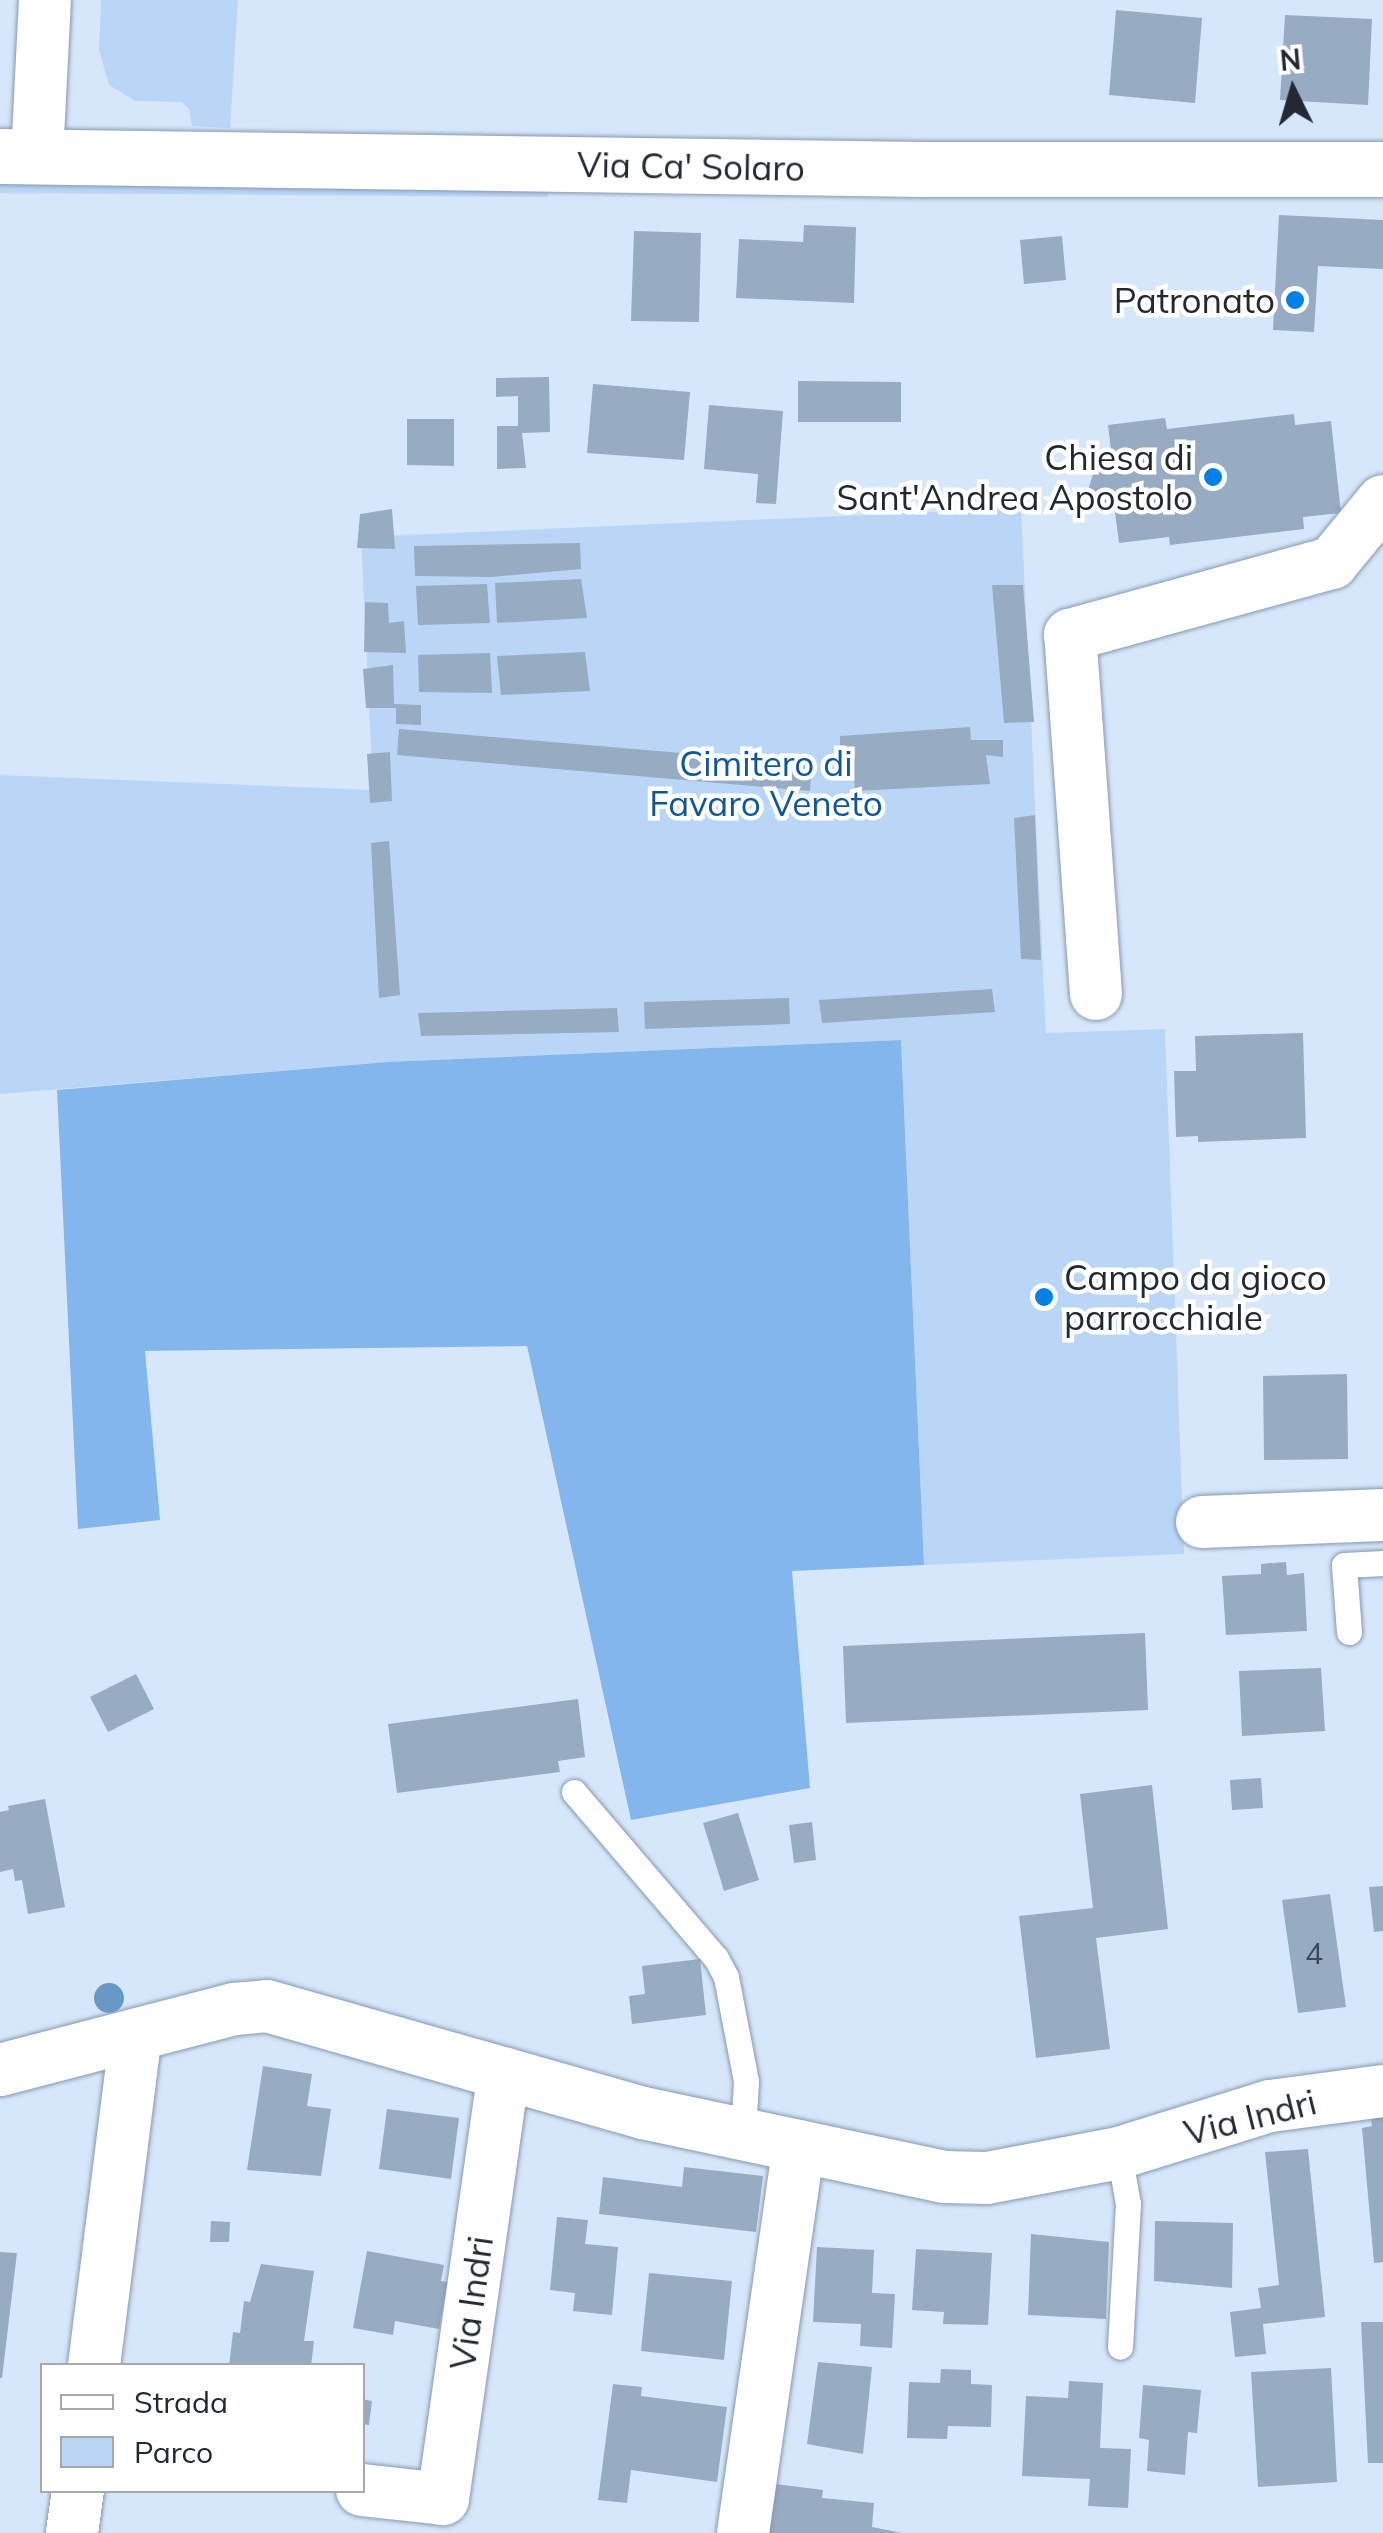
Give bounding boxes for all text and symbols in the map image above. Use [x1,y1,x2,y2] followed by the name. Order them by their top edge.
[1243,40,1343,140] north arrow
[1278,41,1302,78] text: N
[577,143,805,189] street label: Via Ca' Solaro
[1114,279,1275,321] place label: Patronato
[1284,289,1306,311] marker: Patronato
[837,436,1193,518] place label: Chiesa di Sant'Andrea Apostolo
[1202,466,1224,488] marker: Chiesa di Sant'Andrea Apostolo
[649,742,883,824] park label: Cimitero di Favaro Veneto
[1064,1256,1327,1338] place label: Campo da gioco parrocchiale
[1033,1286,1055,1308] marker: Campo da gioco parrocchiale
[1305,1935,1323,1971] house number: 4
[1180,2080,1320,2154] street label: Via Indri
[441,2233,501,2373] street label: Via Indri
[40,2363,365,2493] legend
[134,2383,228,2421] text: Strada
[134,2433,213,2471] text: Parco

